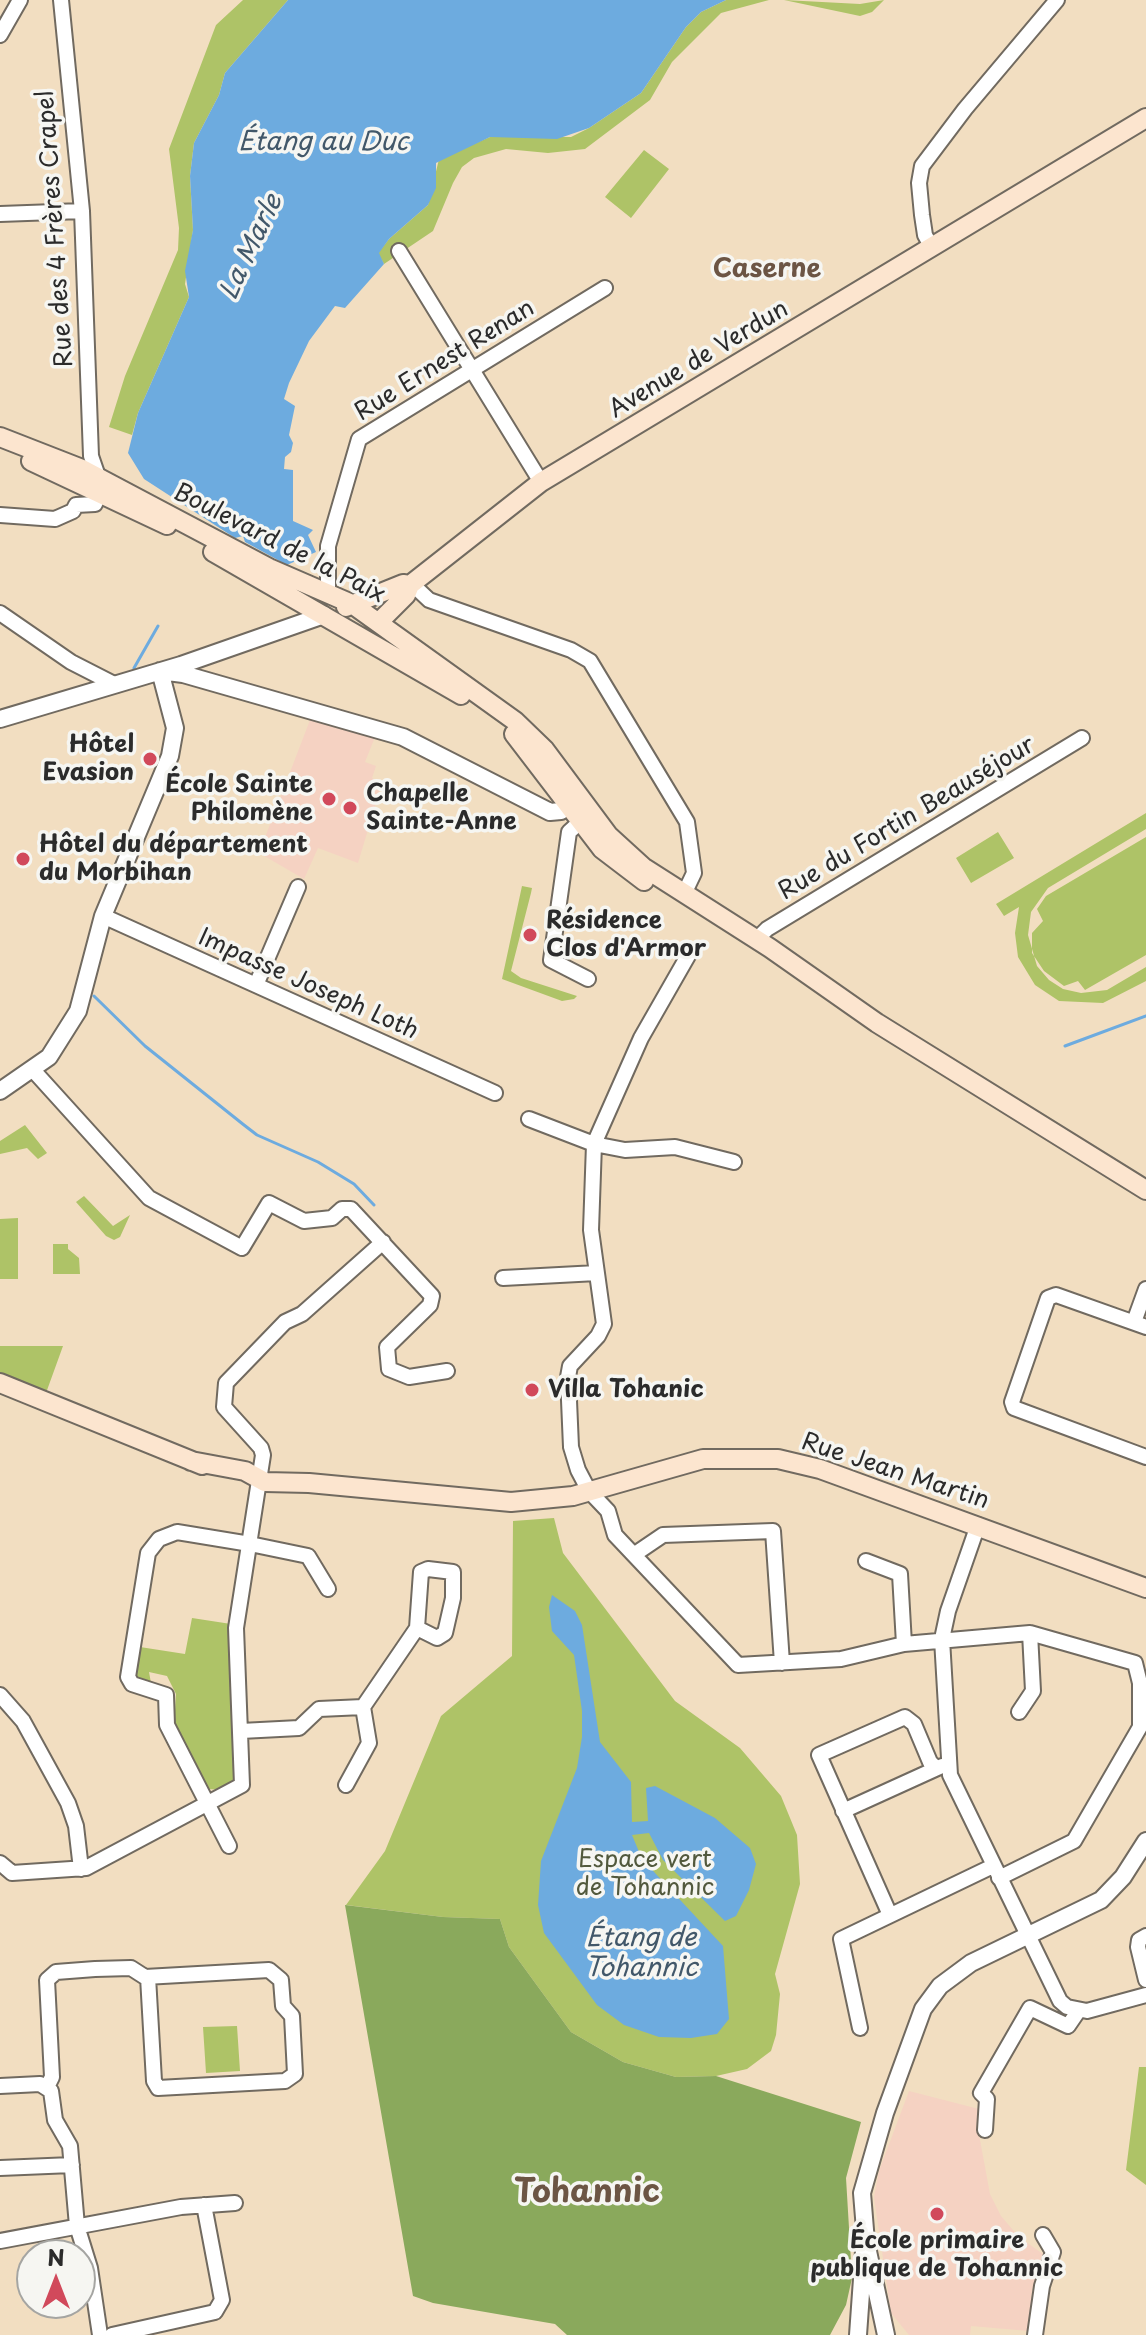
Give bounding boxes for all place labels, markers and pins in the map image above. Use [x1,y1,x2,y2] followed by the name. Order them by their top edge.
[43,731,134,787] place label: Hôtel Evasion
[141,750,159,768] marker: Hôtel Evasion
[165,771,313,827] place label: École Sainte Philomène
[366,780,517,836] place label: Chapelle Sainte-Anne
[320,790,338,808] marker: École Sainte Philomène
[341,799,359,817] marker: Chapelle Sainte-Anne
[39,831,308,887] place label: Hôtel du département du Morbihan
[14,850,32,868] marker: Hôtel du département du Morbihan
[546,907,706,963] place label: Résidence Clos d'Armor
[521,926,539,944] marker: Résidence Clos d'Armor
[548,1376,704,1404] place label: Villa Tohanic
[523,1381,541,1399] marker: Villa Tohanic
[928,2205,946,2223] marker: École primaire publique de Tohannic
[811,2227,1063,2283] place label: École primaire publique de Tohannic

